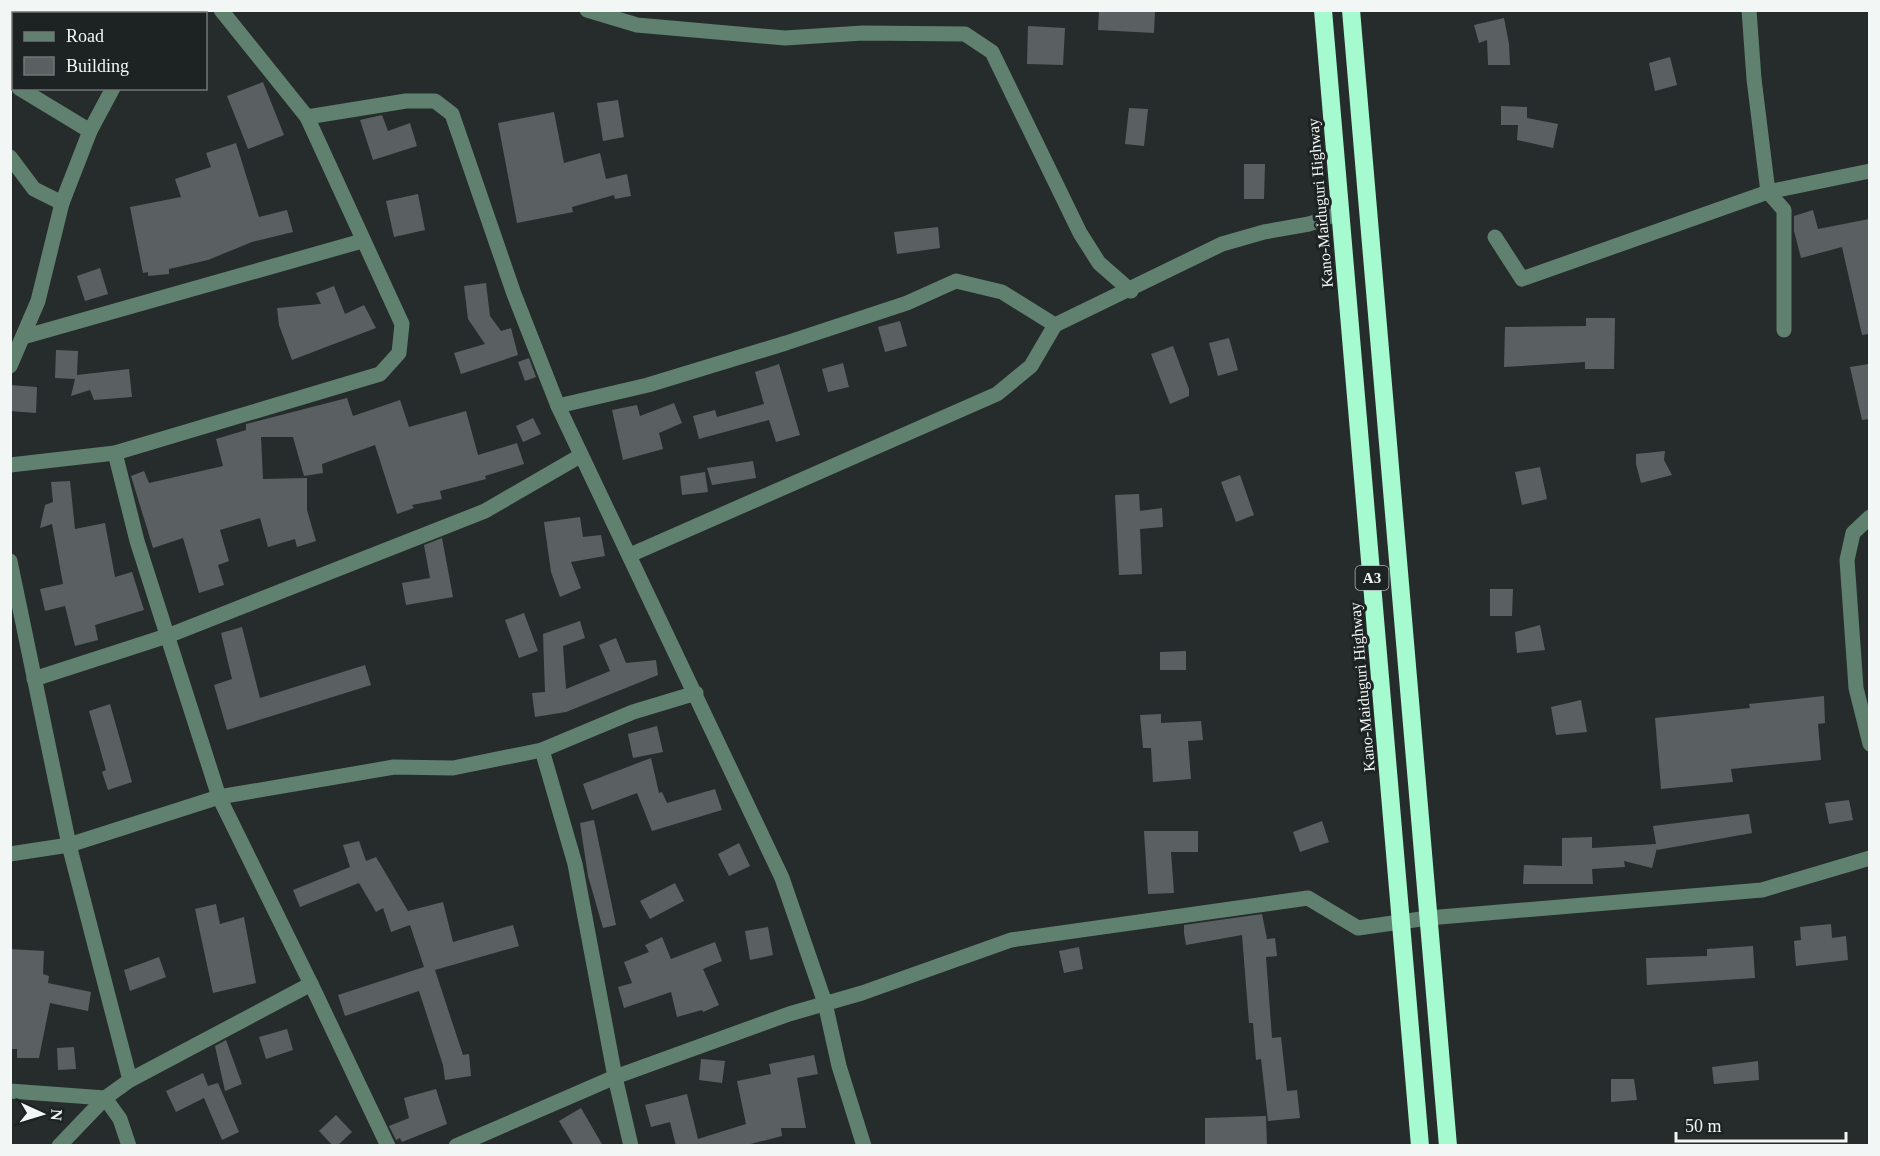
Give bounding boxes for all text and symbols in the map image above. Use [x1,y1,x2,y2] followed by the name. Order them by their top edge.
[12,12,207,90] legend
[66,26,104,46] text: Road
[66,56,129,76] text: Building
[1304,117,1337,289] street label: Kano-Maiduguri Highway
[1356,566,1388,590] road number: A3
[1346,601,1379,773] street label: Kano-Maiduguri Highway
[12,1084,72,1144] north arrow
[1676,1105,1846,1143] scale bar
[48,1109,65,1122] text: N
[1685,1116,1722,1136] text: 50 m

